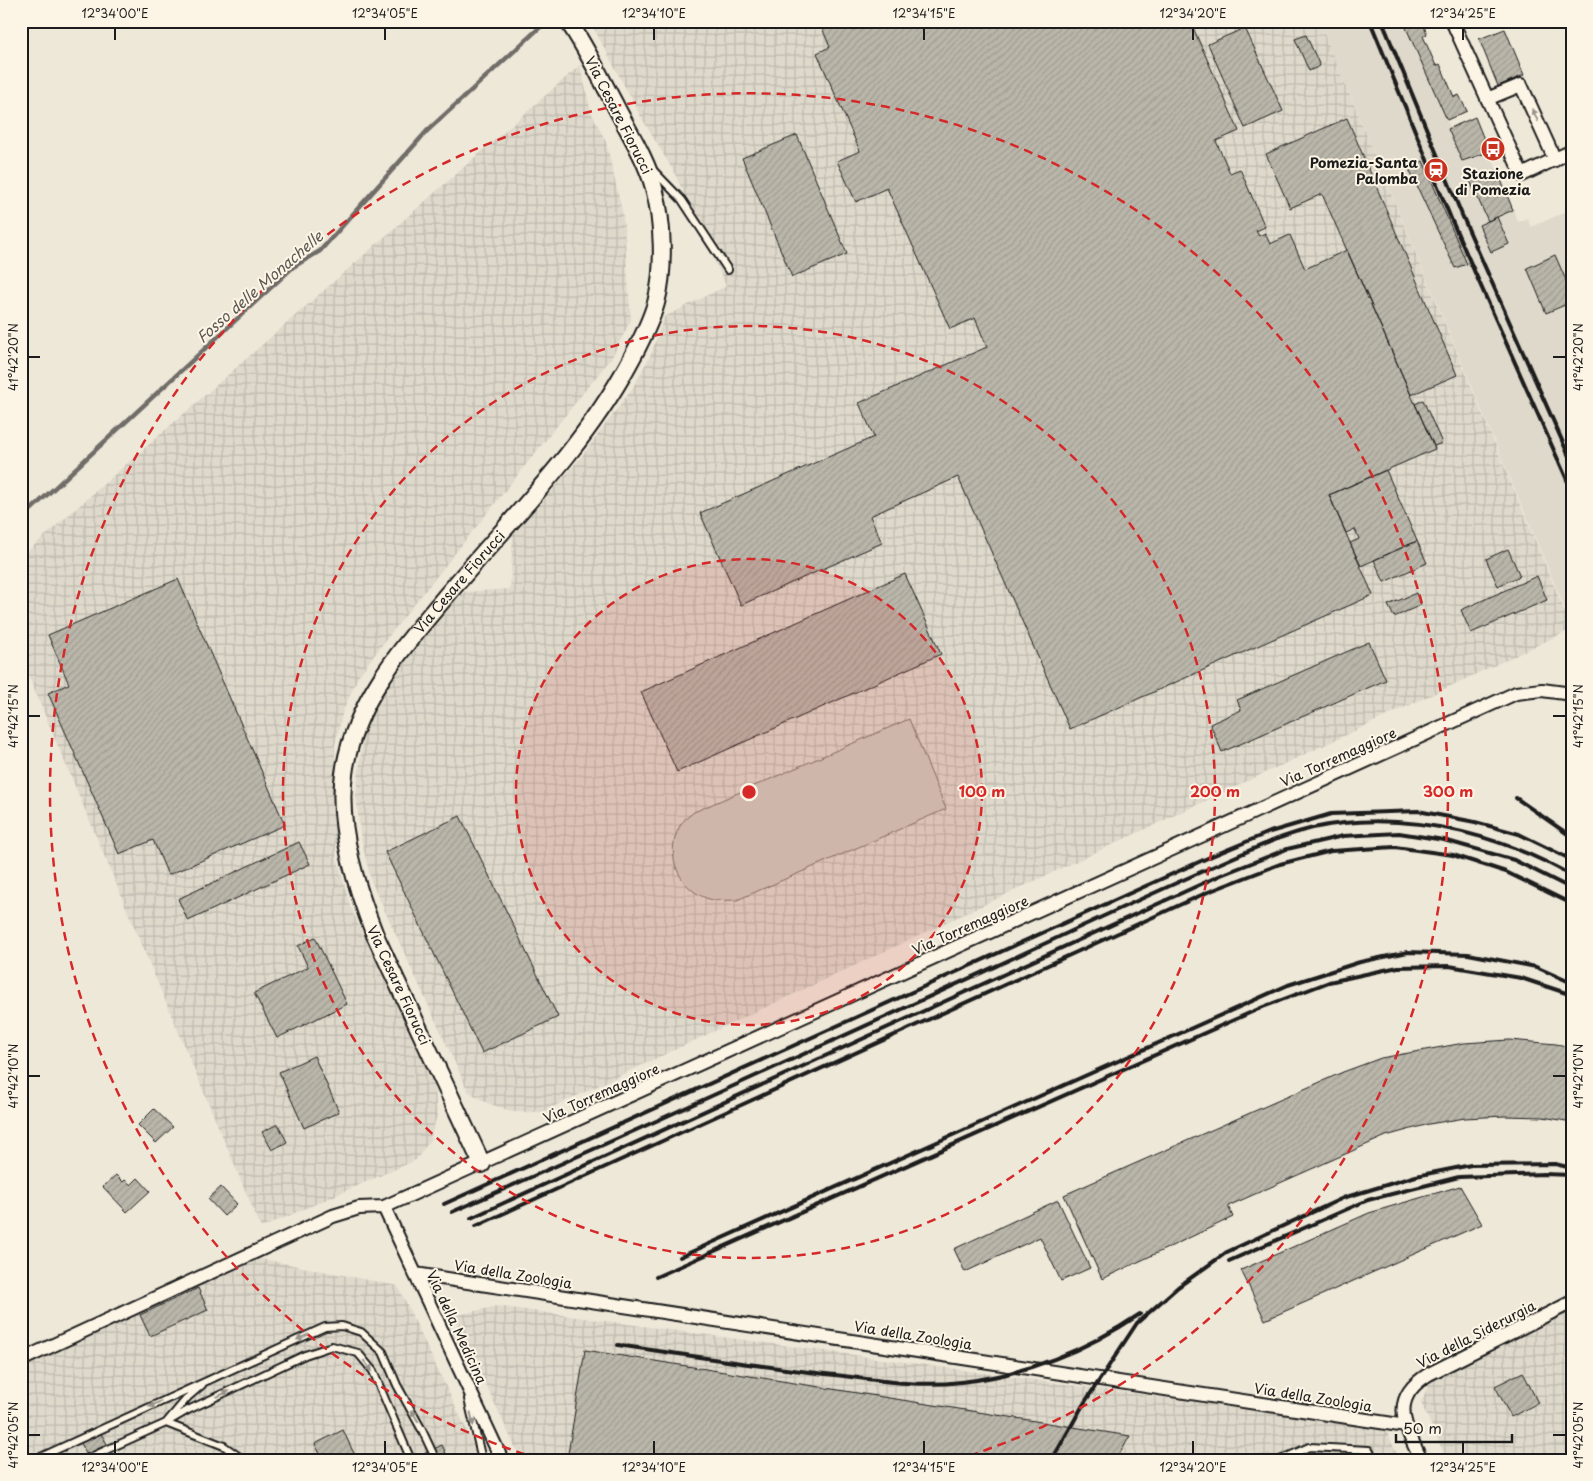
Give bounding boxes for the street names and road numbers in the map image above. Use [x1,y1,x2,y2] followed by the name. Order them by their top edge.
[580,52,658,178] street label: Via Cesare Fiorucci
[408,525,509,638] street label: Via Cesare Fiorucci
[1276,722,1400,792] street label: Via Torremaggiore
[908,890,1032,960] street label: Via Torremaggiore
[362,922,436,1048] street label: Via Cesare Fiorucci
[539,1058,663,1128] street label: Via Torremaggiore
[452,1254,574,1294] street label: Via della Zoologia
[421,1267,493,1388] street label: Via della Medicina
[1413,1295,1540,1373] street label: Via della Siderurgia
[852,1315,974,1355] street label: Via della Zoologia
[1252,1377,1374,1417] street label: Via della Zoologia

